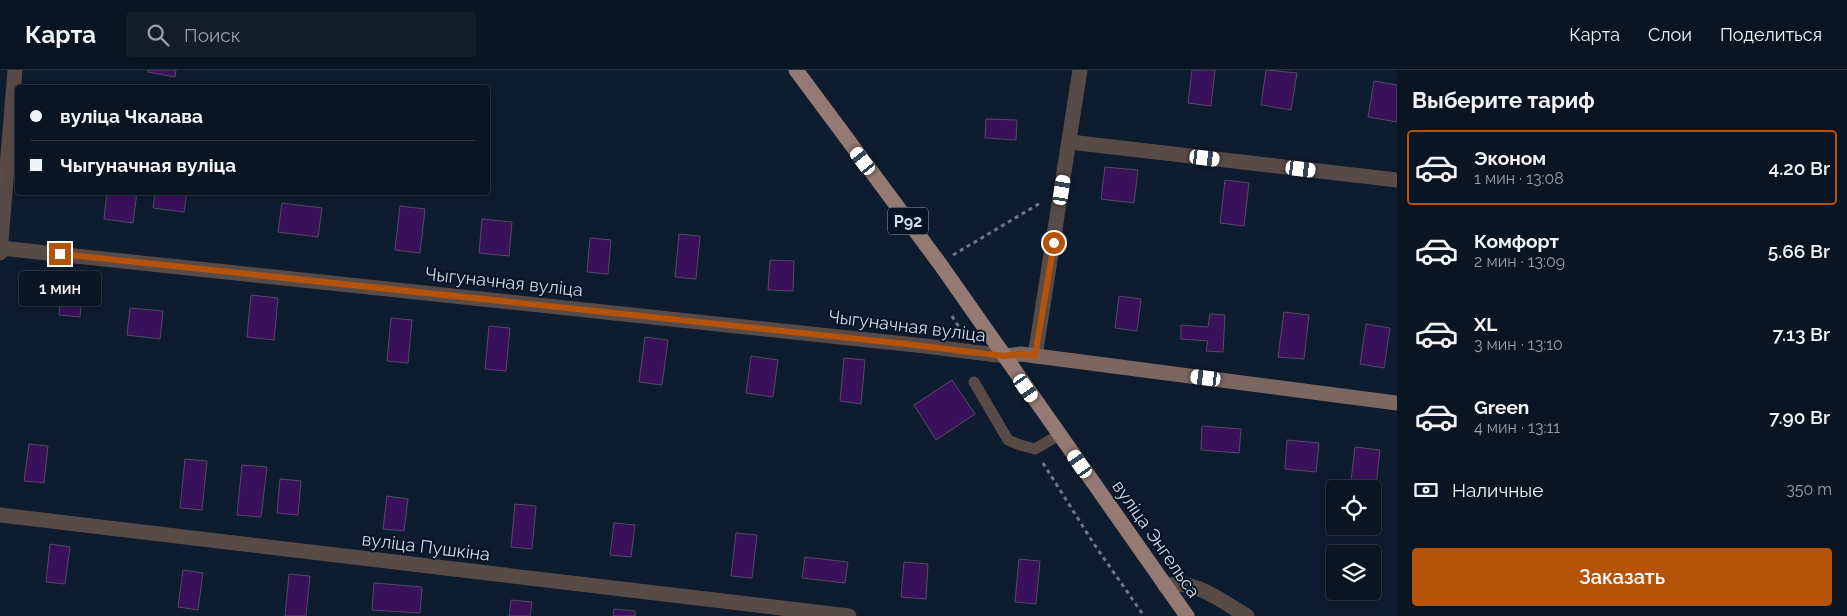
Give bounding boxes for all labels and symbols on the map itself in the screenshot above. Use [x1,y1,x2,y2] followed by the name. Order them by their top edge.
[847,145,878,177] car
[1189,149,1220,167] car
[1285,160,1316,178] car
[1052,174,1071,206] car
[888,208,928,234] road number: Р92
[1043,232,1065,254] route start
[49,243,71,265] route end
[424,263,584,300] street label: Чыгуначная вуліца
[19,272,101,306] callout: 1 мин
[827,305,987,346] street label: Чыгуначная вуліца
[1190,369,1221,387] car
[1011,371,1040,405] car
[1065,447,1094,481] car
[1108,476,1205,601] street label: вуліца Энгельса
[361,528,491,565] street label: вуліца Пушкіна

